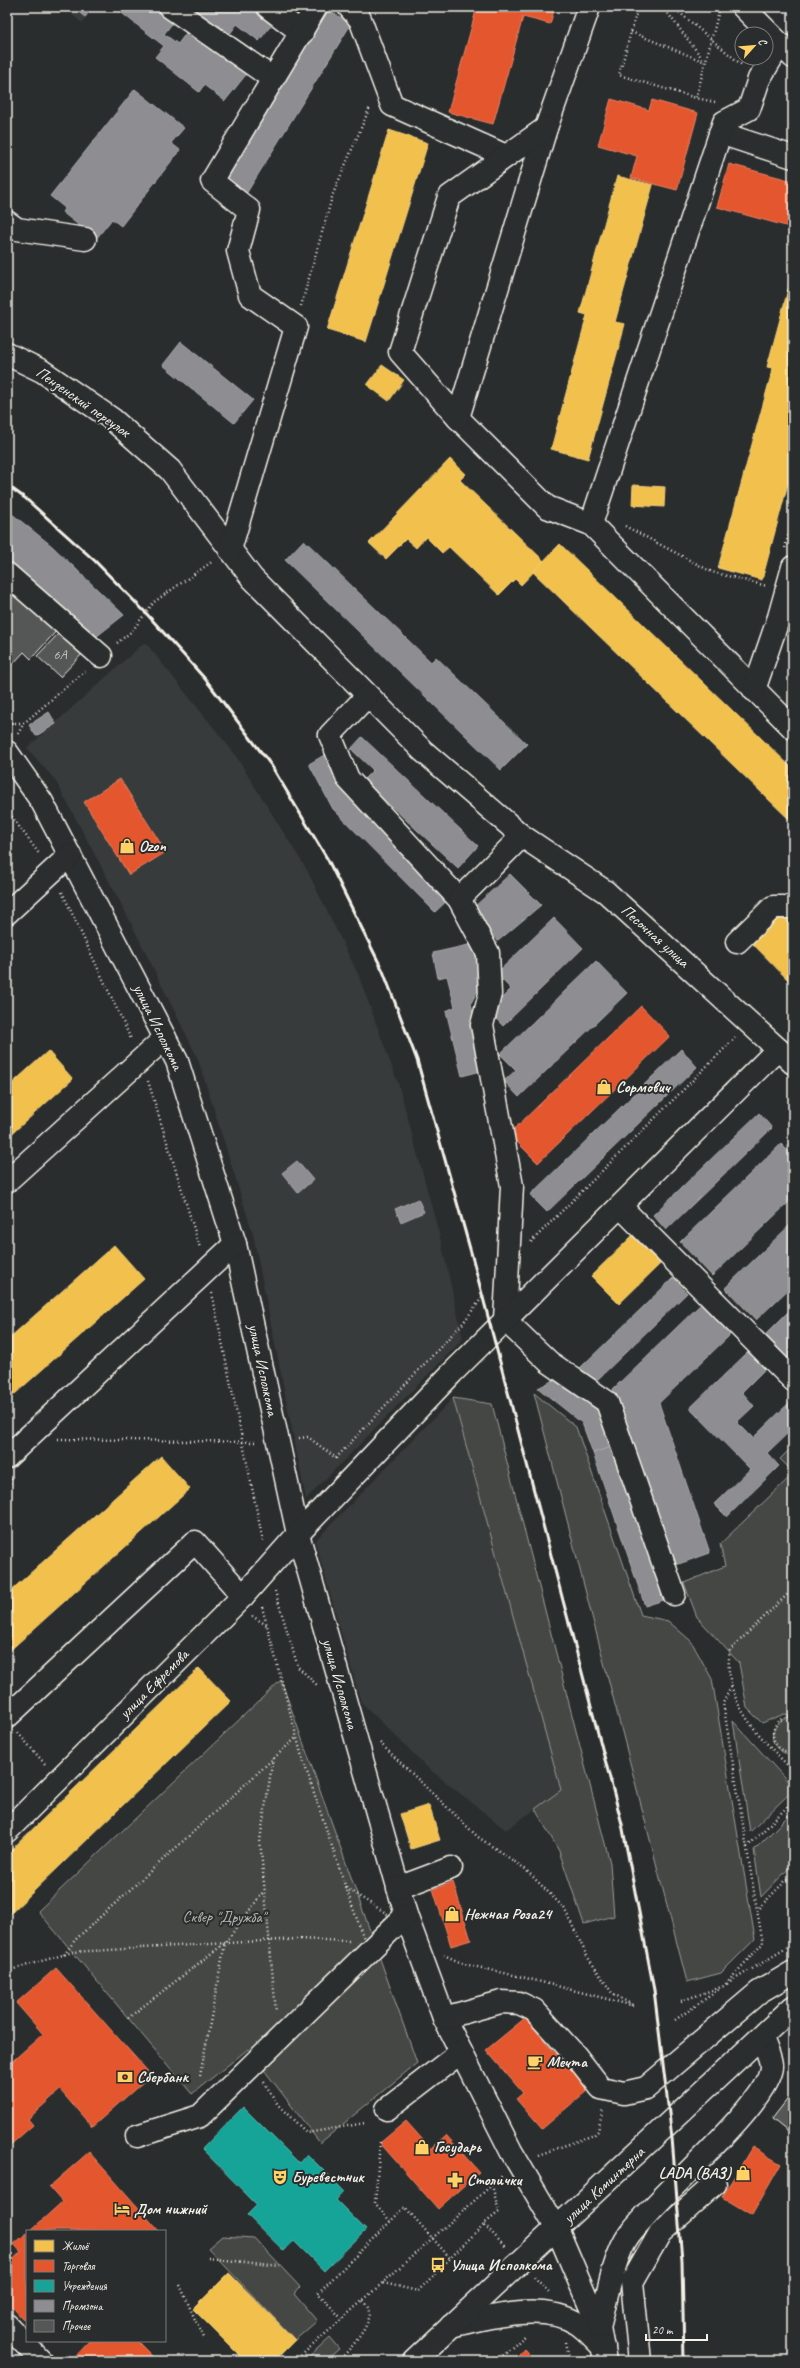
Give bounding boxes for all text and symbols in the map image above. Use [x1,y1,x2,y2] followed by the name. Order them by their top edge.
[734,26,774,66] north arrow
[755,36,771,48] text: С
[32,362,136,443] street label: Пензенский переулок
[53,646,68,663] house number: 6А
[139,836,166,856] place label: Ozon
[118,837,136,855] shop icon: Ozon
[617,900,694,972] street label: Песочная улица
[128,980,188,1075] street label: улица Исполкома
[616,1077,672,1097] place label: Сормович
[595,1078,613,1096] shop icon: Сормович
[243,1321,283,1419] street label: улица Исполкома
[317,1635,363,1733] street label: улица Исполкома
[114,1644,194,1724] street label: улица Ефремова
[464,1904,553,1924] place label: Нежная Роза24
[443,1905,461,1923] shop icon: Нежная Роза24
[183,1907,269,1927] park label: Сквер "Дружба"
[547,2052,588,2072] place label: Мечта
[526,2053,544,2071] cafe icon: Мечта
[137,2067,190,2087] place label: Сбербанк
[116,2068,134,2086] bank icon: Сбербанк
[434,2137,482,2157] place label: Государь
[413,2138,431,2156] shop icon: Государь
[558,2142,650,2228] street label: улица Коминтерна
[659,2163,733,2183] place label: LADA (ВАЗ)
[734,2164,752,2182] shop icon: LADA (ВАЗ)
[292,2167,365,2187] place label: Буревестник
[271,2168,289,2186] theatre icon: Буревестник
[467,2170,523,2190] place label: Столички
[446,2171,464,2189] pharmacy icon: Столички
[134,2199,208,2219] place label: Дом нижний
[113,2200,131,2218] hotel icon: Дом нижний
[26,2230,166,2342] legend
[62,2238,90,2254] text: Жильё
[450,2255,553,2275] place label: Улица Исполкома
[429,2256,447,2274] bus stop icon: Улица Исполкома
[62,2258,95,2274] text: Торговля
[62,2278,108,2294] text: Учреждения
[62,2298,104,2314] text: Промзона
[646,2316,707,2342] scale bar
[62,2318,91,2334] text: Прочее
[652,2322,674,2338] text: 20 m

